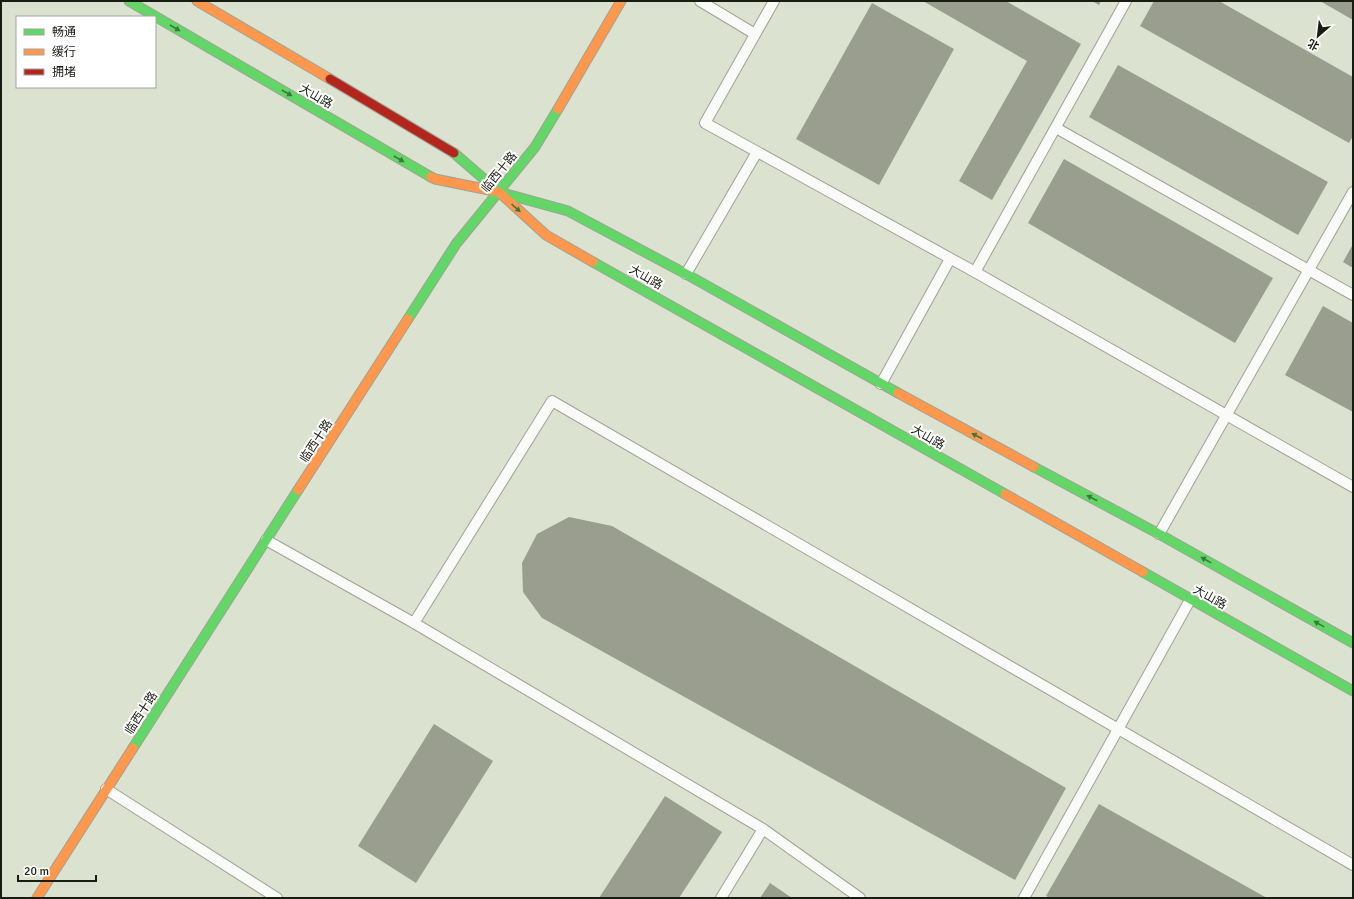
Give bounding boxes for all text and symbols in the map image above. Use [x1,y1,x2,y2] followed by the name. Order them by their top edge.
[16,16,156,88] legend
[1298,16,1338,56] north arrow
[169,24,181,31] one-way arrow
[52,25,76,40] text: 畅通
[1306,36,1321,53] text: 北
[52,45,76,60] text: 缓行
[52,65,76,80] text: 拥堵
[296,81,335,112] street label: 大山路
[281,90,293,97] one-way arrow
[478,149,520,196] street label: 临西十路
[393,155,405,162] one-way arrow
[511,204,522,213] one-way arrow
[626,262,665,293] street label: 大山路
[297,417,336,465] street label: 临西十路
[908,422,947,453] street label: 大山路
[972,433,983,440] one-way arrow
[1086,494,1098,501] one-way arrow
[1200,557,1212,564] one-way arrow
[1190,582,1229,613] street label: 大山路
[1313,621,1325,628] one-way arrow
[122,689,161,737] street label: 临西十路
[18,857,96,883] scale bar
[24,864,49,879] text: 20 m

